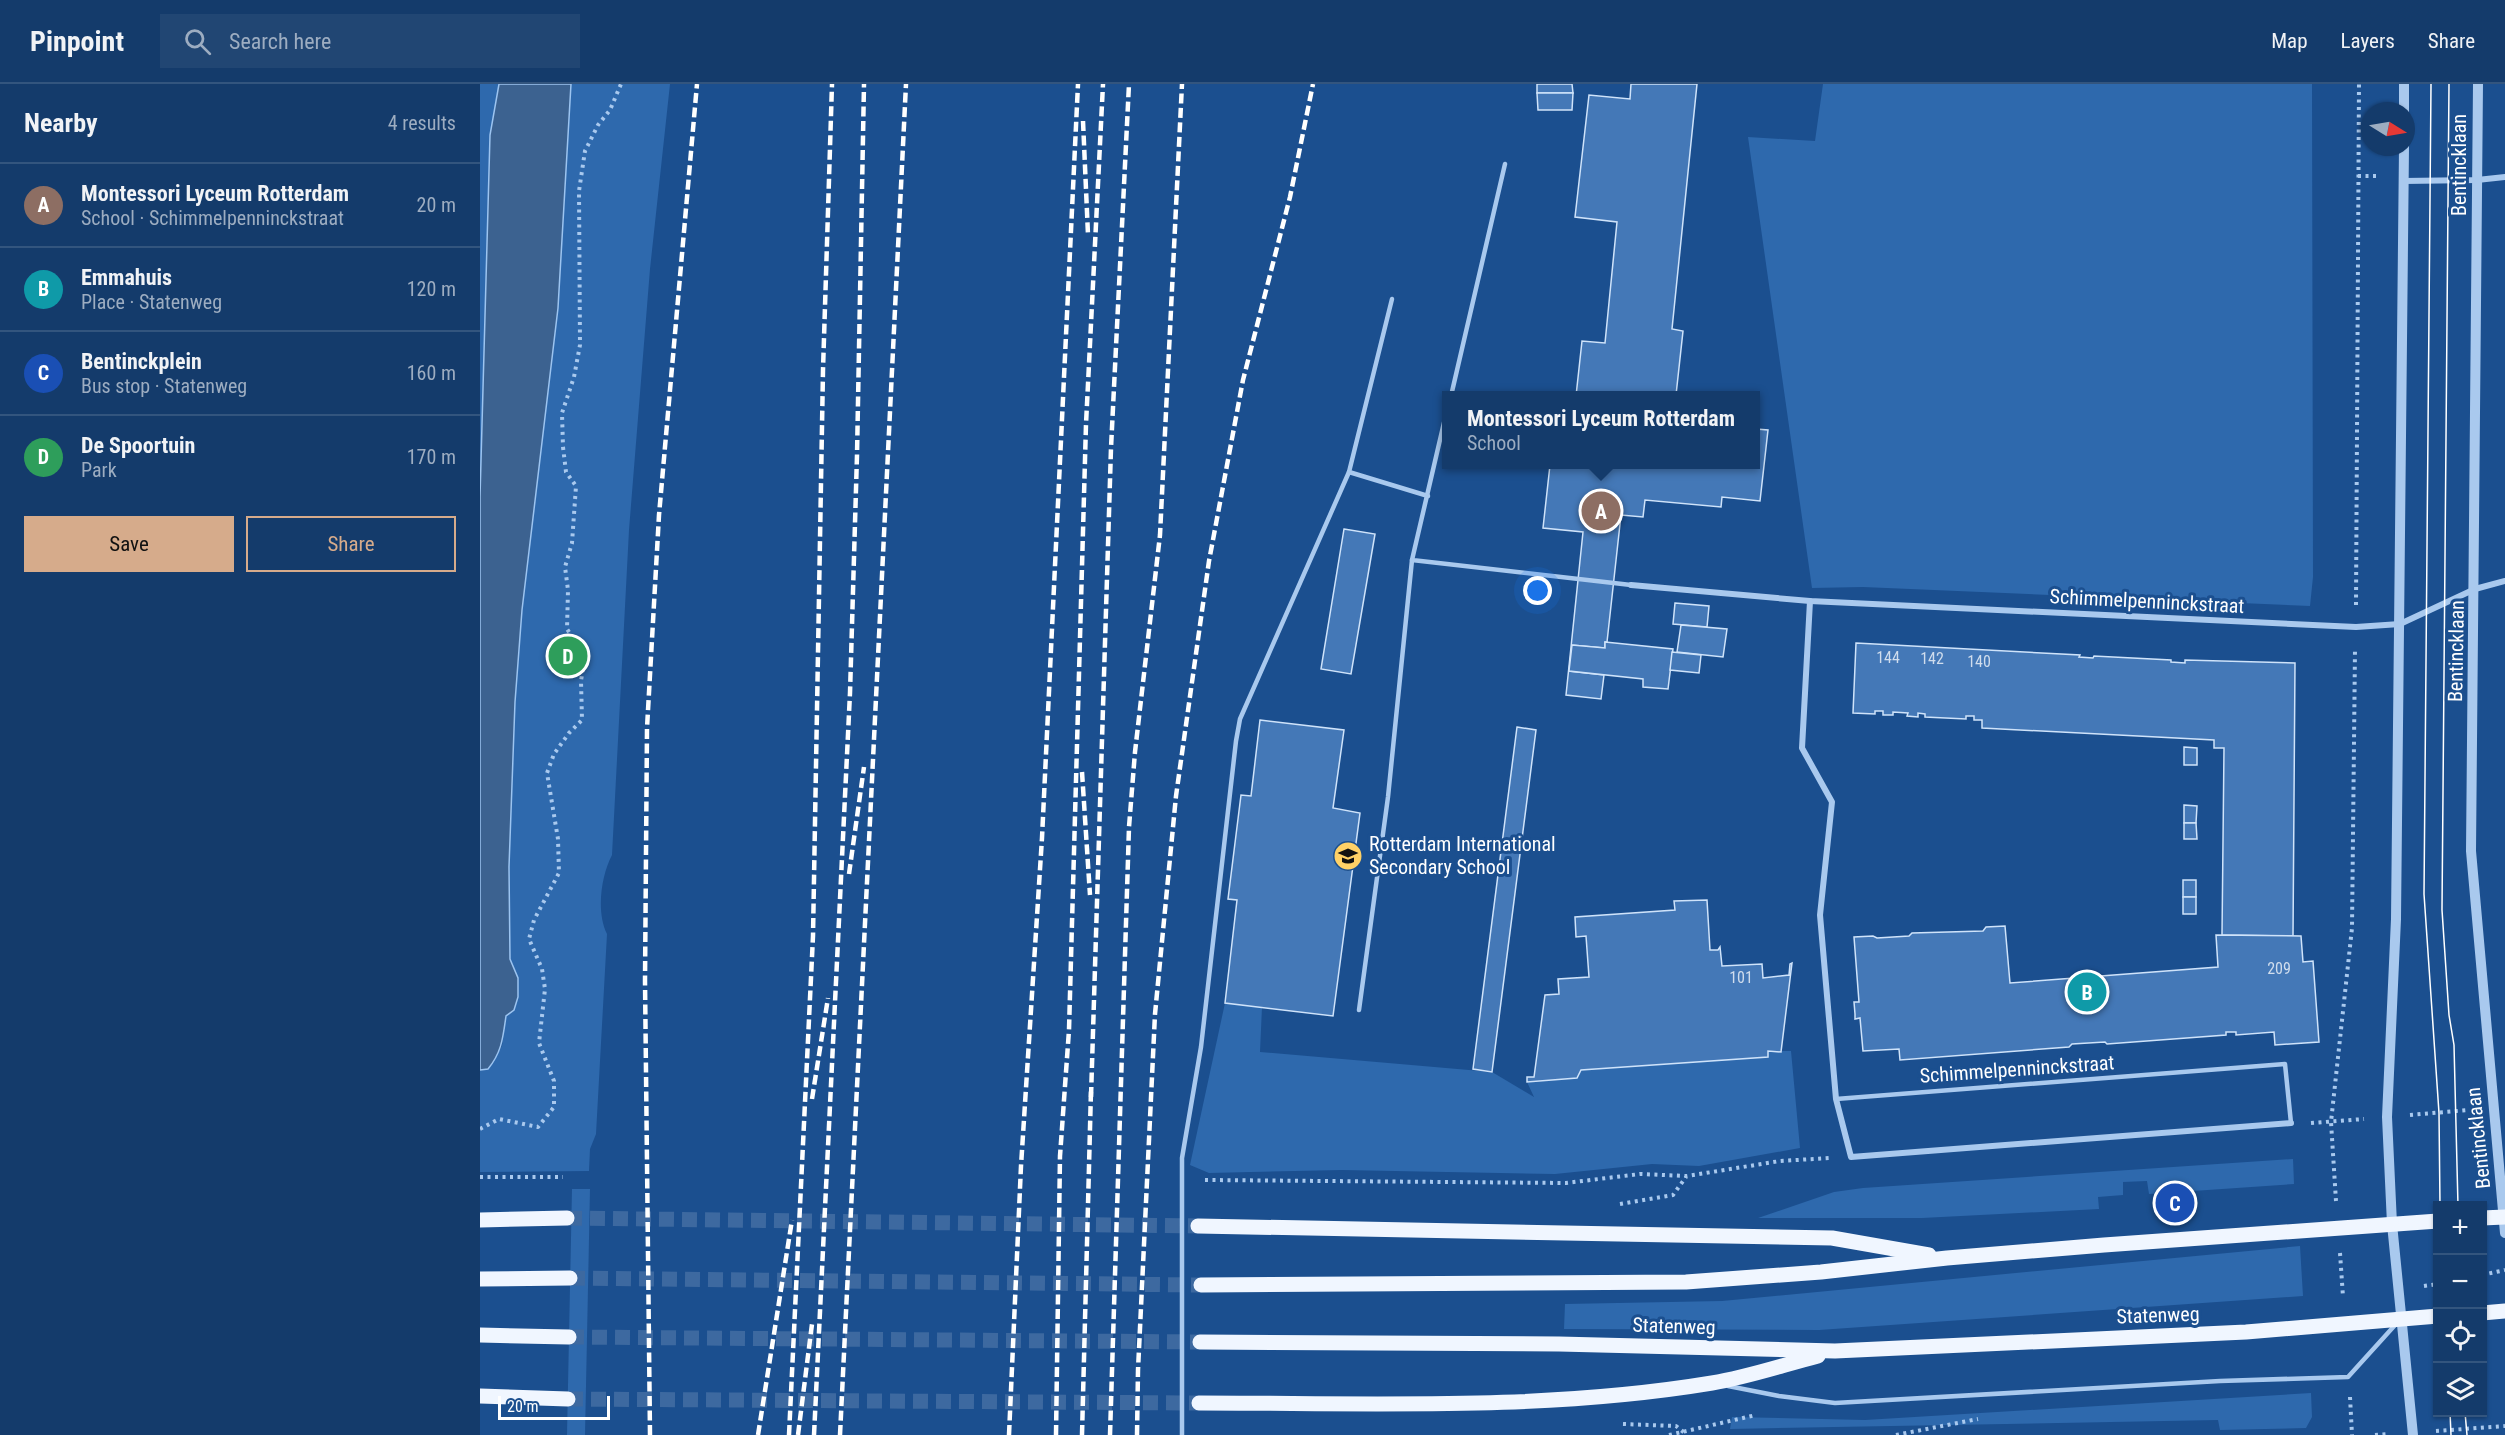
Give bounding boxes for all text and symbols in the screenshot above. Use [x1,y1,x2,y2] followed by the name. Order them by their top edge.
[160,14,580,68] search box
[30,25,124,58] text: Pinpoint
[181,25,214,58] icon: search
[229,29,331,54] text: Search here
[2271,29,2308,53] text: Map
[2341,29,2395,53] text: Layers
[2428,29,2475,53] text: Share
[2361,102,2415,156] north arrow
[24,108,98,138] text: Nearby
[388,111,456,135] text: 4 results
[2447,114,2471,216] street label: Bentincklaan
[81,181,349,206] text: Montessori Lyceum Rotterdam
[38,193,49,217] text: A
[417,193,456,217] text: 20 m
[81,206,344,230] text: School · Schimmelpenninckstraat
[81,265,172,290] text: Emmahuis
[38,277,49,301] text: B
[407,277,456,301] text: 120 m
[81,290,222,314] text: Place · Statenweg
[81,349,202,374] text: Bentinckplein
[38,361,49,385] text: C
[407,361,456,385] text: 160 m
[81,374,247,398] text: Bus stop · Statenweg
[1442,391,1760,469] popup
[1467,406,1735,431] text: Montessori Lyceum Rotterdam
[1467,431,1521,455] text: School
[81,433,195,458] text: De Spoortuin
[38,445,49,469] text: D
[407,445,456,469] text: 170 m
[81,458,117,482] text: Park
[1582,488,1620,534] pin: A
[24,516,234,572] button: Save
[246,516,456,572] button: Share
[1523,576,1552,605] your location
[2049,584,2245,618] street label: Schimmelpenninckstraat
[2443,600,2469,702] street label: Bentincklaan
[548,634,587,678] pin: D
[1876,648,1900,667] house number: 144
[1920,649,1944,668] house number: 142
[1967,652,1991,671] house number: 140
[1369,832,1556,879] place label: Rotterdam International Secondary School
[1332,840,1364,872] school or university icon: Rotterdam International Secondary School
[2267,959,2291,978] house number: 209
[1729,968,1753,987] house number: 101
[2068,970,2106,1014] pin: B
[1919,1050,2115,1088] street label: Schimmelpenninckstraat
[2461,1086,2495,1190] street label: Bentincklaan
[2156,1180,2194,1226] pin: C
[2433,1201,2487,1417] map controls
[2433,1201,2487,1255] button: +
[2433,1255,2487,1309] button: −
[2116,1302,2200,1328] street label: Statenweg
[2433,1309,2487,1363] button: locate
[1632,1313,1716,1339] street label: Statenweg
[2433,1363,2487,1417] button: layers
[498,1393,610,1420] scale bar
[507,1397,539,1416] text: 20 m

